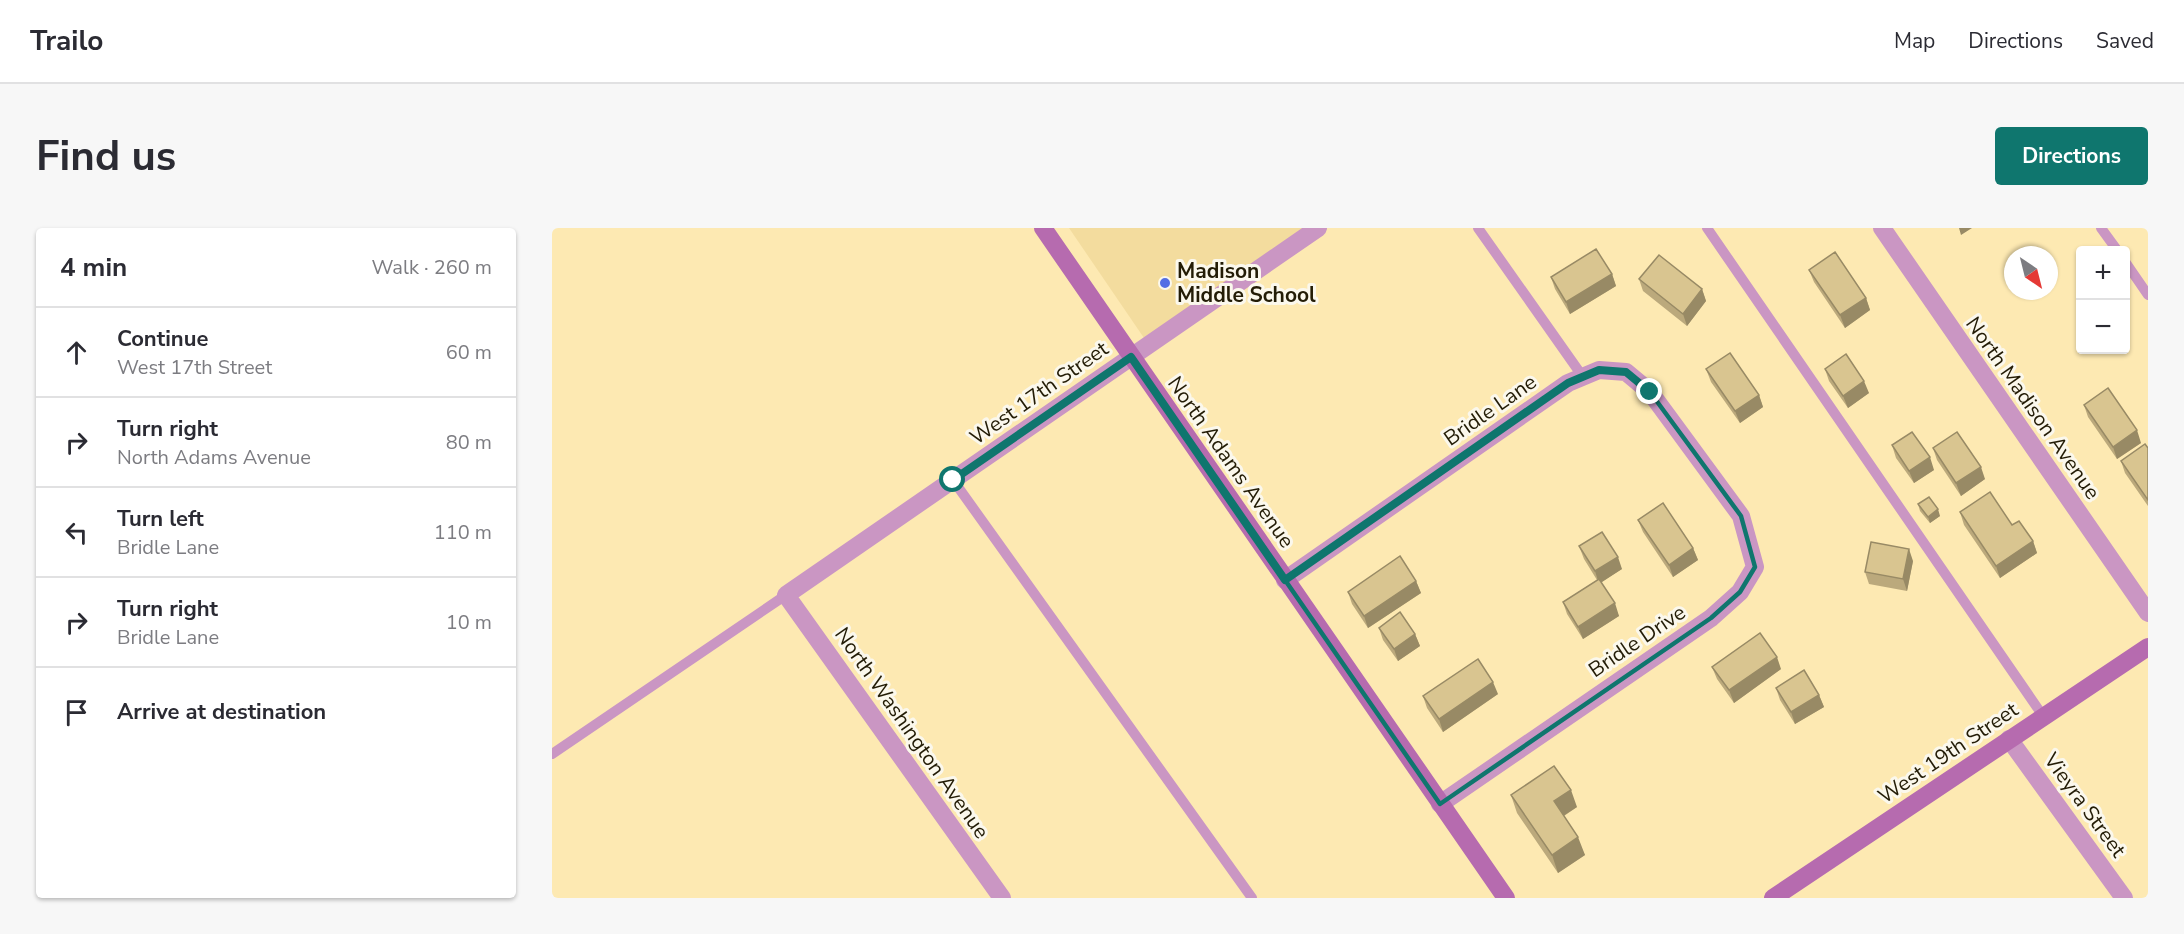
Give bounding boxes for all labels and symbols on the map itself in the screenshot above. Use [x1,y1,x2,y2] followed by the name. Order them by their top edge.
[2004,246,2058,300] north arrow
[1177,257,1316,309] place label: Madison Middle School
[1158,276,1172,290] marker: Madison Middle School
[1959,311,2107,505] street label: North Madison Avenue
[964,334,1114,451] street label: West 17th Street
[1438,368,1542,452] street label: Bridle Lane
[1161,371,1301,553] street label: North Adams Avenue
[1636,378,1662,404] route end
[939,466,965,492] route start
[1583,598,1691,684] street label: Bridle Drive
[828,622,996,844] street label: North Washington Avenue
[1873,695,2024,810] street label: West 19th Street
[2037,746,2133,863] street label: Vieyra Street

